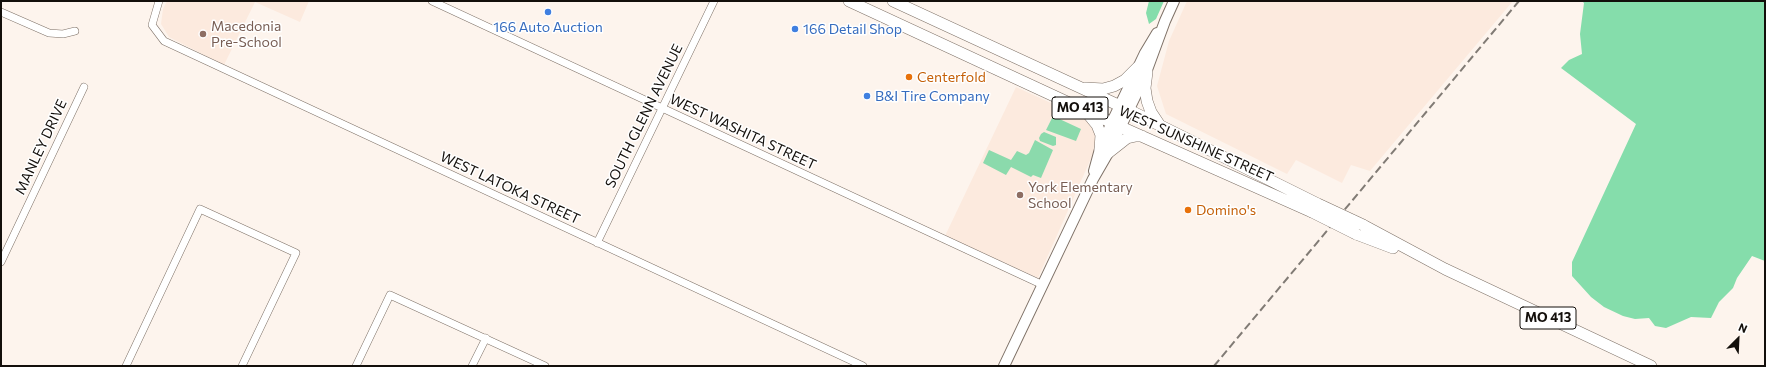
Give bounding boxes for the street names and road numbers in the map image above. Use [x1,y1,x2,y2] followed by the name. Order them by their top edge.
[602,41,686,191] street label: SOUTH GLENN AVENUE
[667,91,819,173] street label: WEST WASHITA STREET
[12,97,70,197] street label: MANLEY DRIVE
[1052,97,1108,119] road number: MO 413
[1116,102,1276,186] street label: WEST SUNSHINE STREET
[437,148,583,228] street label: WEST LATOKA STREET
[1520,307,1576,329] road number: MO 413

